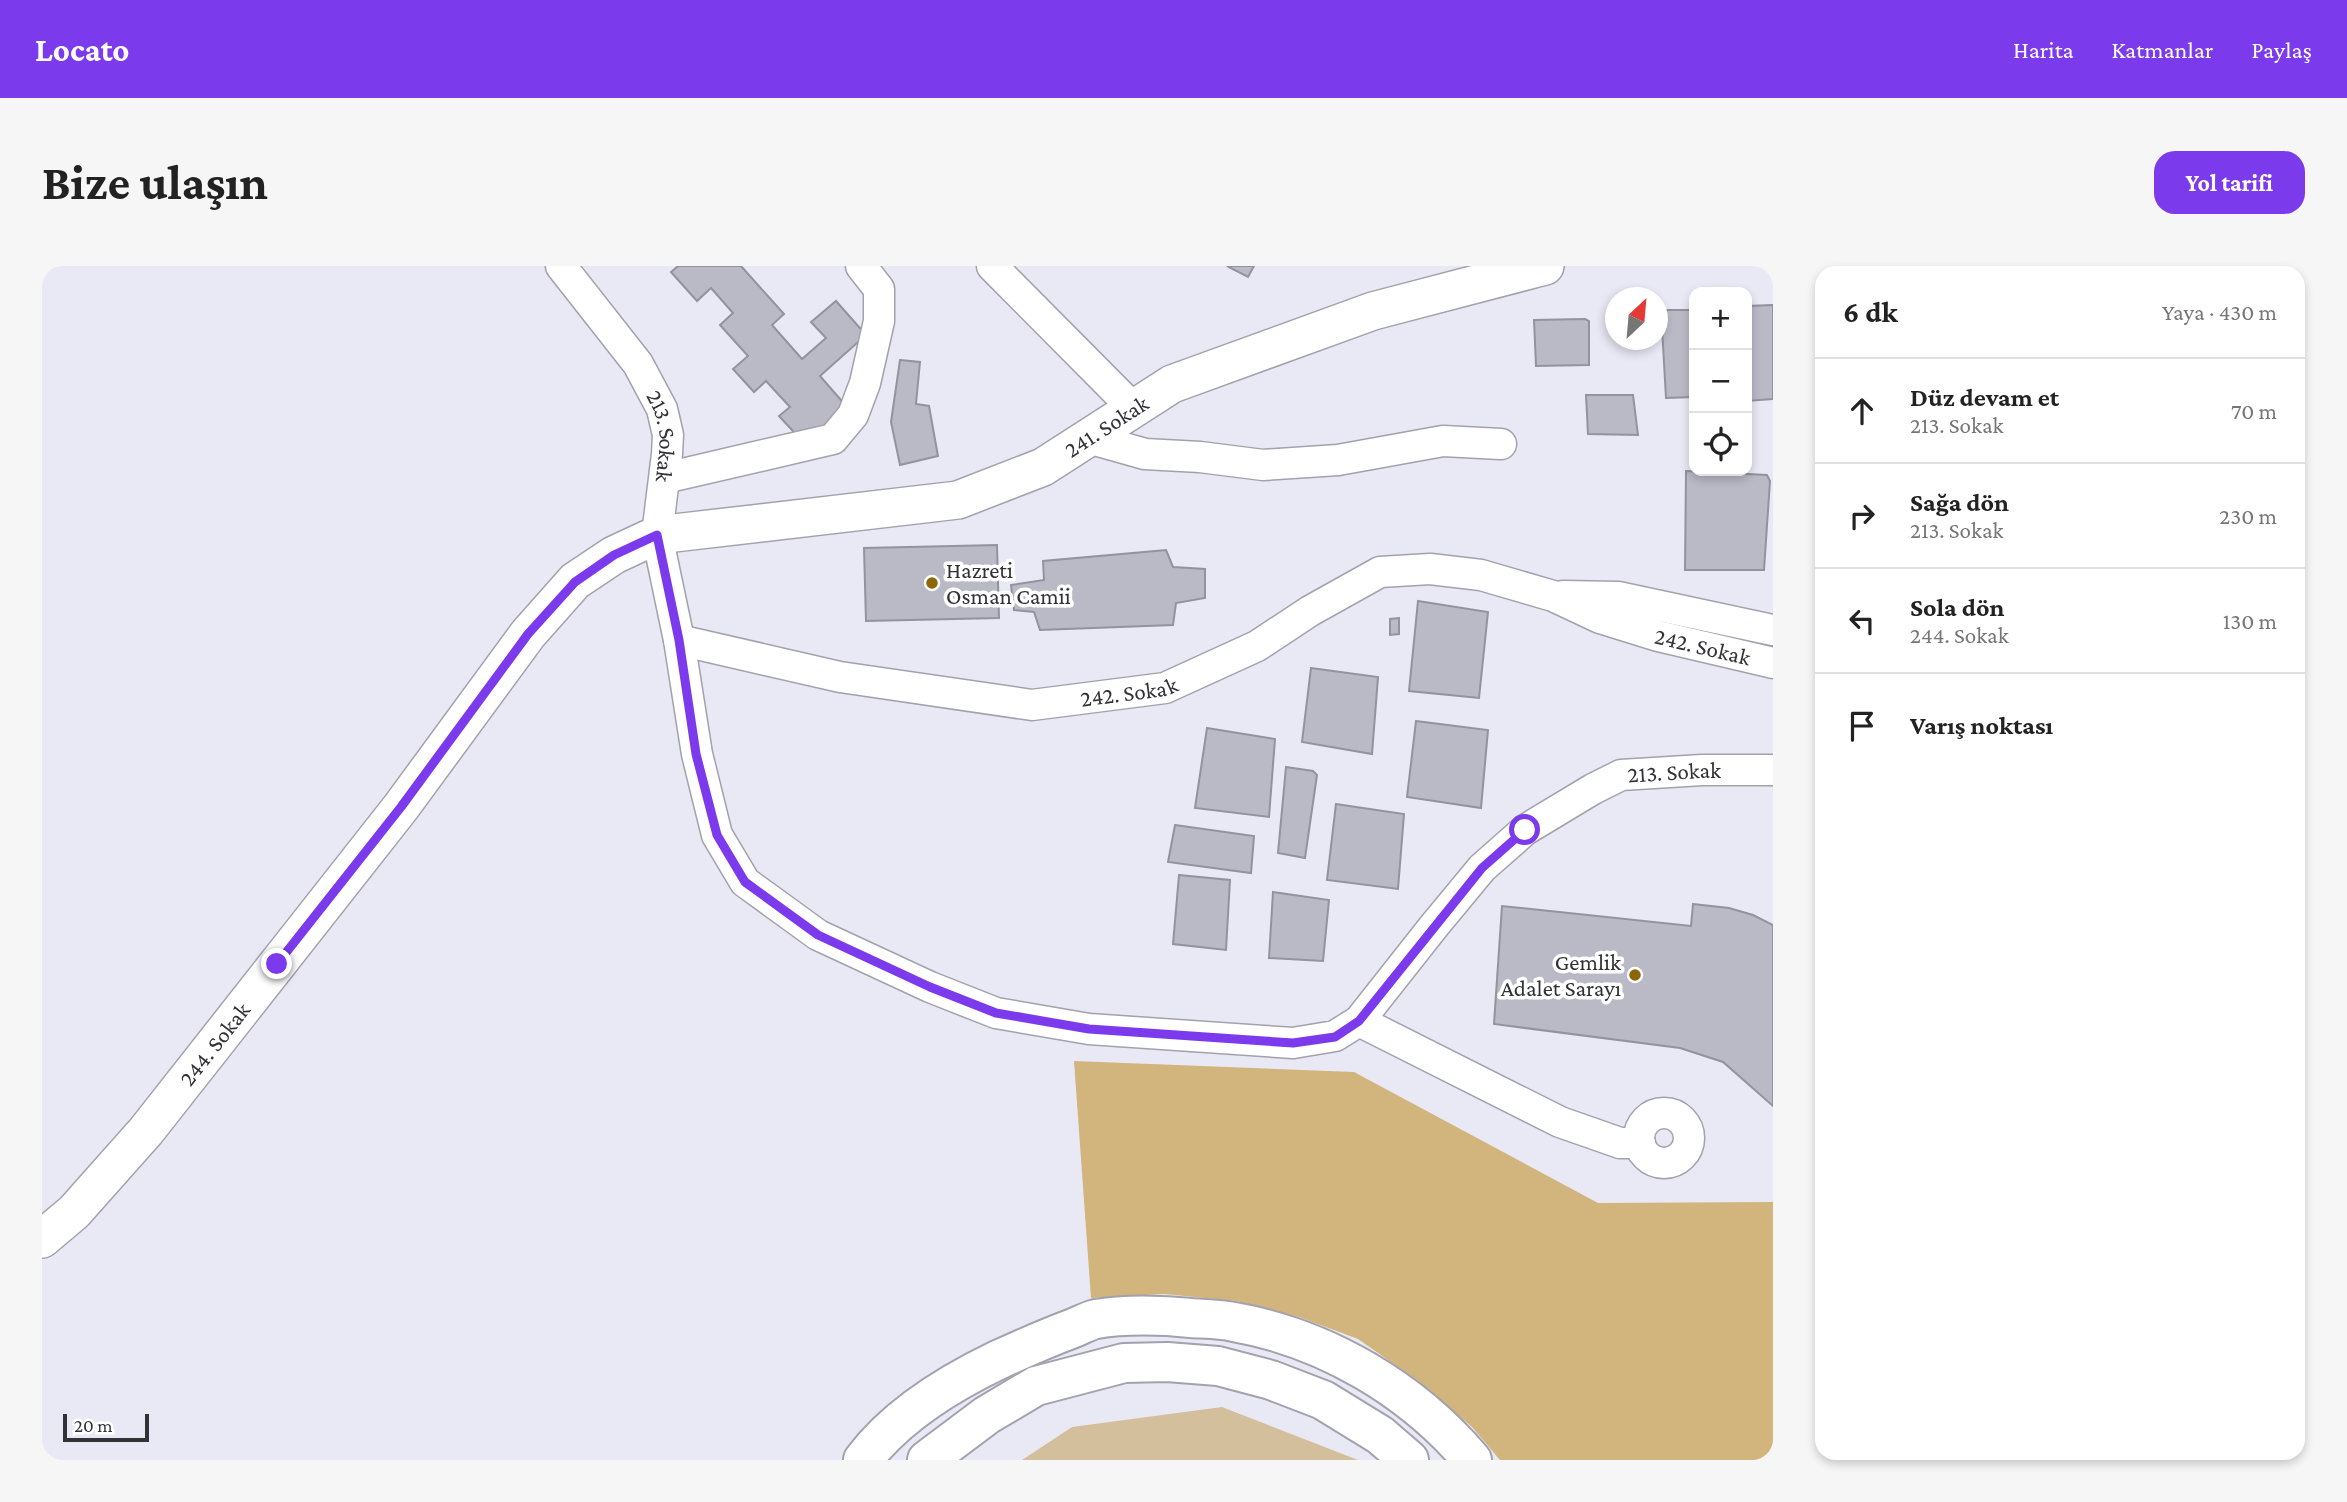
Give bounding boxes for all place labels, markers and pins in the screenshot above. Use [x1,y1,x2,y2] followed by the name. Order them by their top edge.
[946,557,1071,609] place label: Hazreti Osman Camii
[924,575,940,591] marker: Hazreti Osman Camii
[1501,949,1621,1001] place label: Gemlik Adalet Sarayı
[1627,967,1643,983] marker: Gemlik Adalet Sarayı

